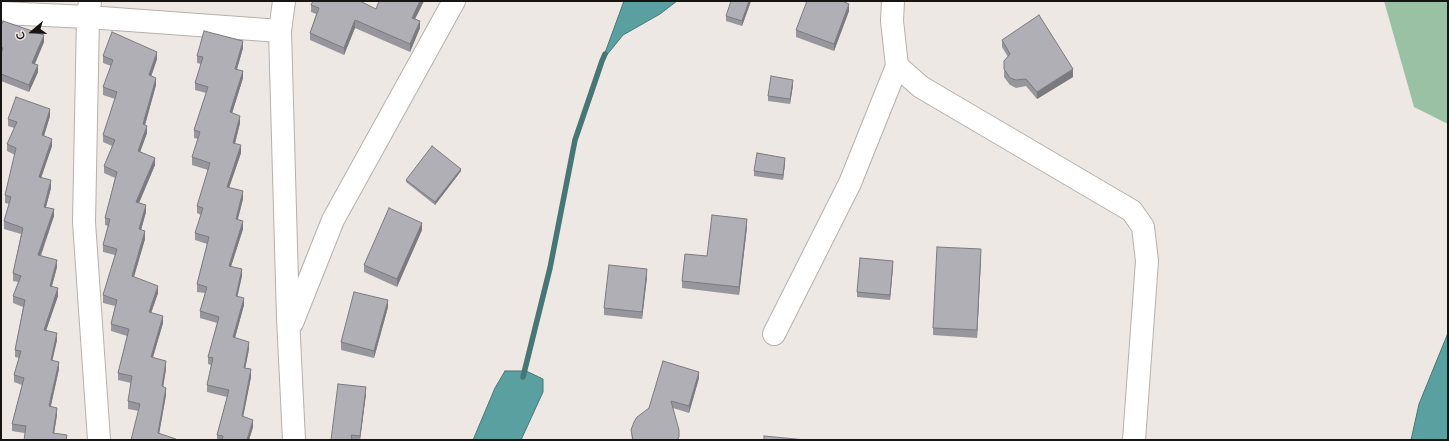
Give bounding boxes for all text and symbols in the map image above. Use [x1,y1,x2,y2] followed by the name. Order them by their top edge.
[12,12,52,52] north arrow
[13,31,28,42] text: С

